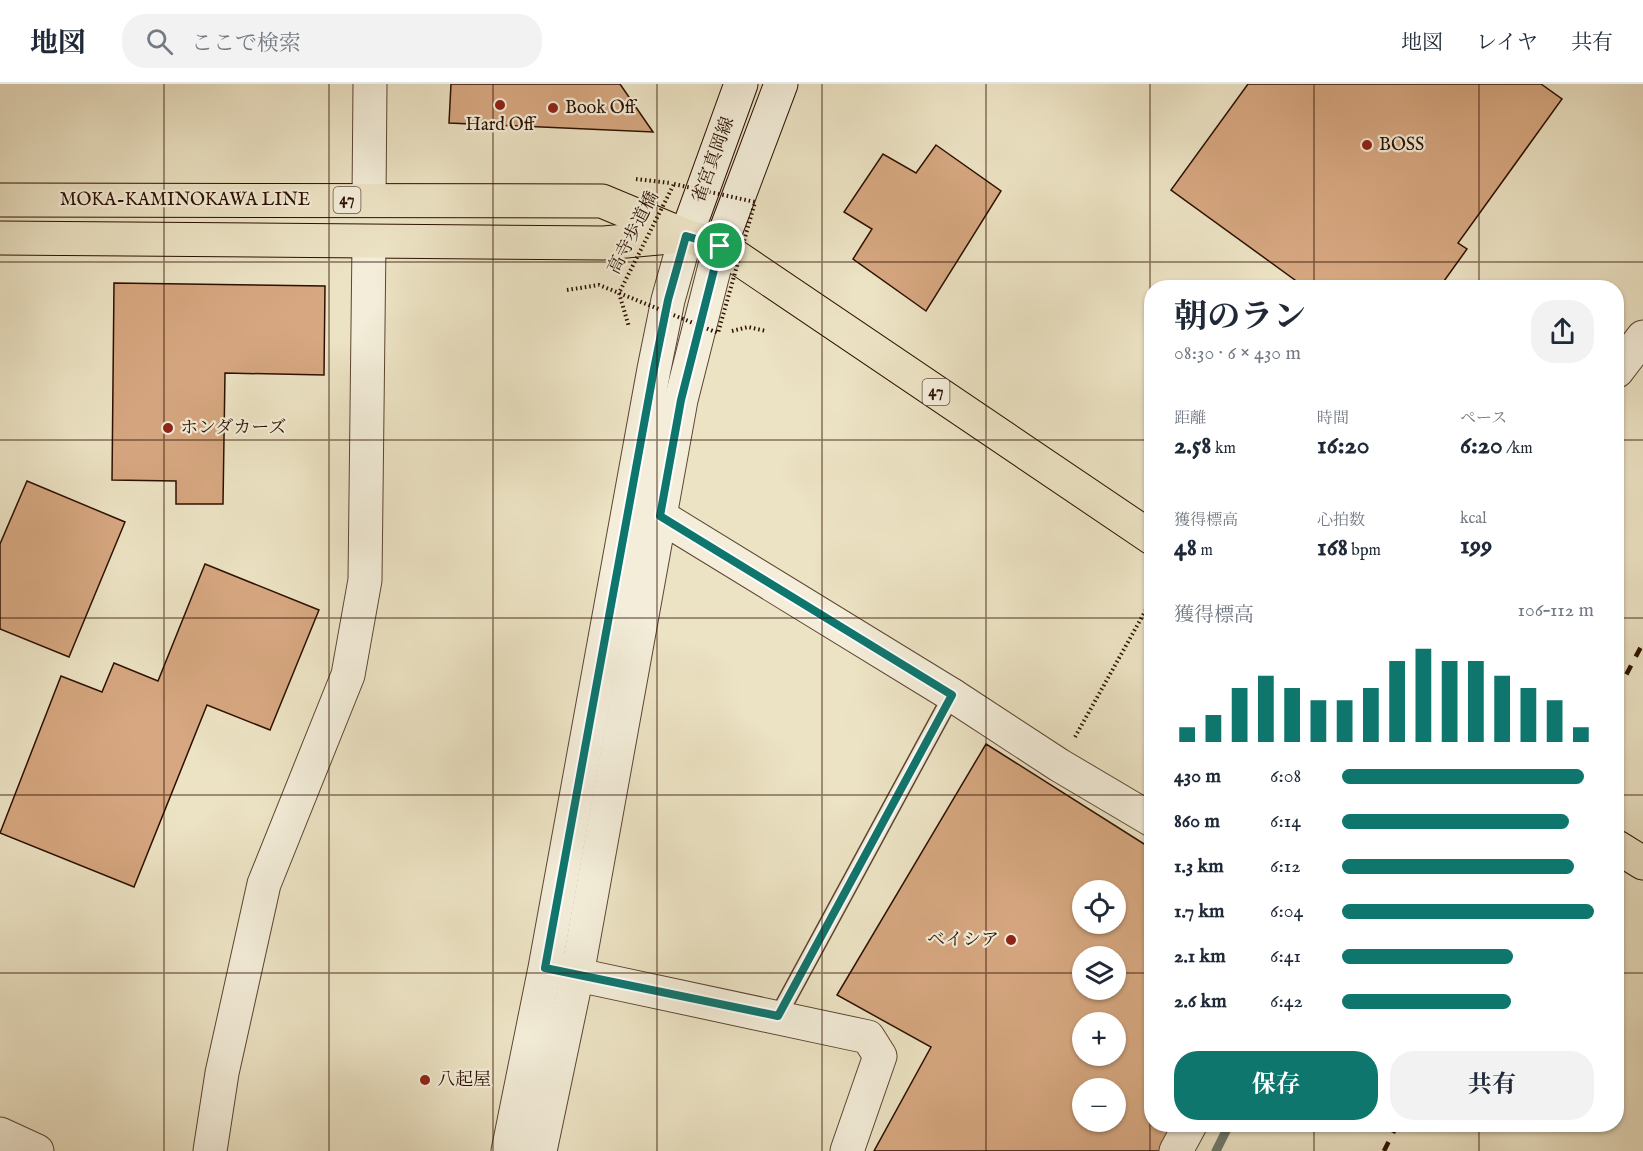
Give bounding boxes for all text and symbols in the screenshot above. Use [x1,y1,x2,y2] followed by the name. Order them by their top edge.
[122,14,542,68] search box
[143,25,176,58] icon: search
[30,27,86,62] text: 地図
[191,30,301,58] text: ここで検索
[1401,30,1443,57] text: 地図
[1476,30,1538,57] text: レイヤ
[1571,30,1613,57] text: 共有
[565,97,638,120] place label: Book Off
[493,98,507,112] marker: Hard Off
[546,101,560,115] marker: Book Off
[466,114,537,137] place label: Hard Off
[688,114,740,206] street label: 雀宮真岡線
[1379,134,1424,157] place label: BOSS
[1360,138,1374,152] marker: BOSS
[334,187,360,213] road number: 47
[603,188,665,278] street label: 高寺歩道橋
[60,189,310,212] street label: MOKA-KAMINOKAWA LINE
[694,220,745,271] pin
[703,229,736,262] icon: arrive
[1174,297,1306,339] text: 朝のラン
[1531,300,1594,363] button: share
[1174,341,1301,366] text: 08:30 · 6 × 430 m
[922,379,950,405] road number: 47
[1174,409,1206,429] text: 距離
[1317,409,1349,429] text: 時間
[1460,409,1507,429] text: ペース
[180,417,286,440] place label: ホンダカーズ
[161,421,175,435] marker: ホンダカーズ
[1174,429,1211,462] text: 2.58
[1317,429,1369,462] text: 16:20
[1460,429,1503,462] text: 6:20
[1211,439,1236,459] text: km
[1503,439,1533,459] text: /km
[1460,509,1487,529] text: kcal
[1174,511,1238,531] text: 獲得標高
[1317,511,1365,531] text: 心拍数
[1460,529,1492,562] text: 199
[1174,531,1197,564] text: 48
[1317,531,1348,564] text: 168
[1197,541,1213,561] text: m
[1348,541,1381,561] text: bpm
[1518,598,1594,623] text: 106–112 m
[1174,603,1254,628] text: 獲得標高
[1174,764,1221,789] text: 430 m
[1270,764,1301,789] text: 6:08
[1174,809,1220,834] text: 860 m
[1270,809,1301,834] text: 6:14
[1174,854,1224,879] text: 1.3 km
[1270,854,1301,879] text: 6:12
[1072,880,1126,1132] map controls
[1072,880,1126,934] button: locate
[1174,899,1225,924] text: 1.7 km
[1270,899,1303,924] text: 6:04
[927,929,999,952] place label: ベイシア
[1004,933,1018,947] marker: ベイシア
[1174,944,1226,969] text: 2.1 km
[1270,944,1301,969] text: 6:41
[1072,946,1126,1000] button: layers
[1174,989,1227,1014] text: 2.6 km
[1270,989,1303,1014] text: 6:42
[1072,1012,1126,1066] button: +
[1174,1051,1378,1120] button: 保存
[1390,1051,1594,1120] button: 共有
[437,1069,491,1092] place label: 八起屋
[418,1073,432,1087] marker: 八起屋
[1072,1078,1126,1132] button: −

